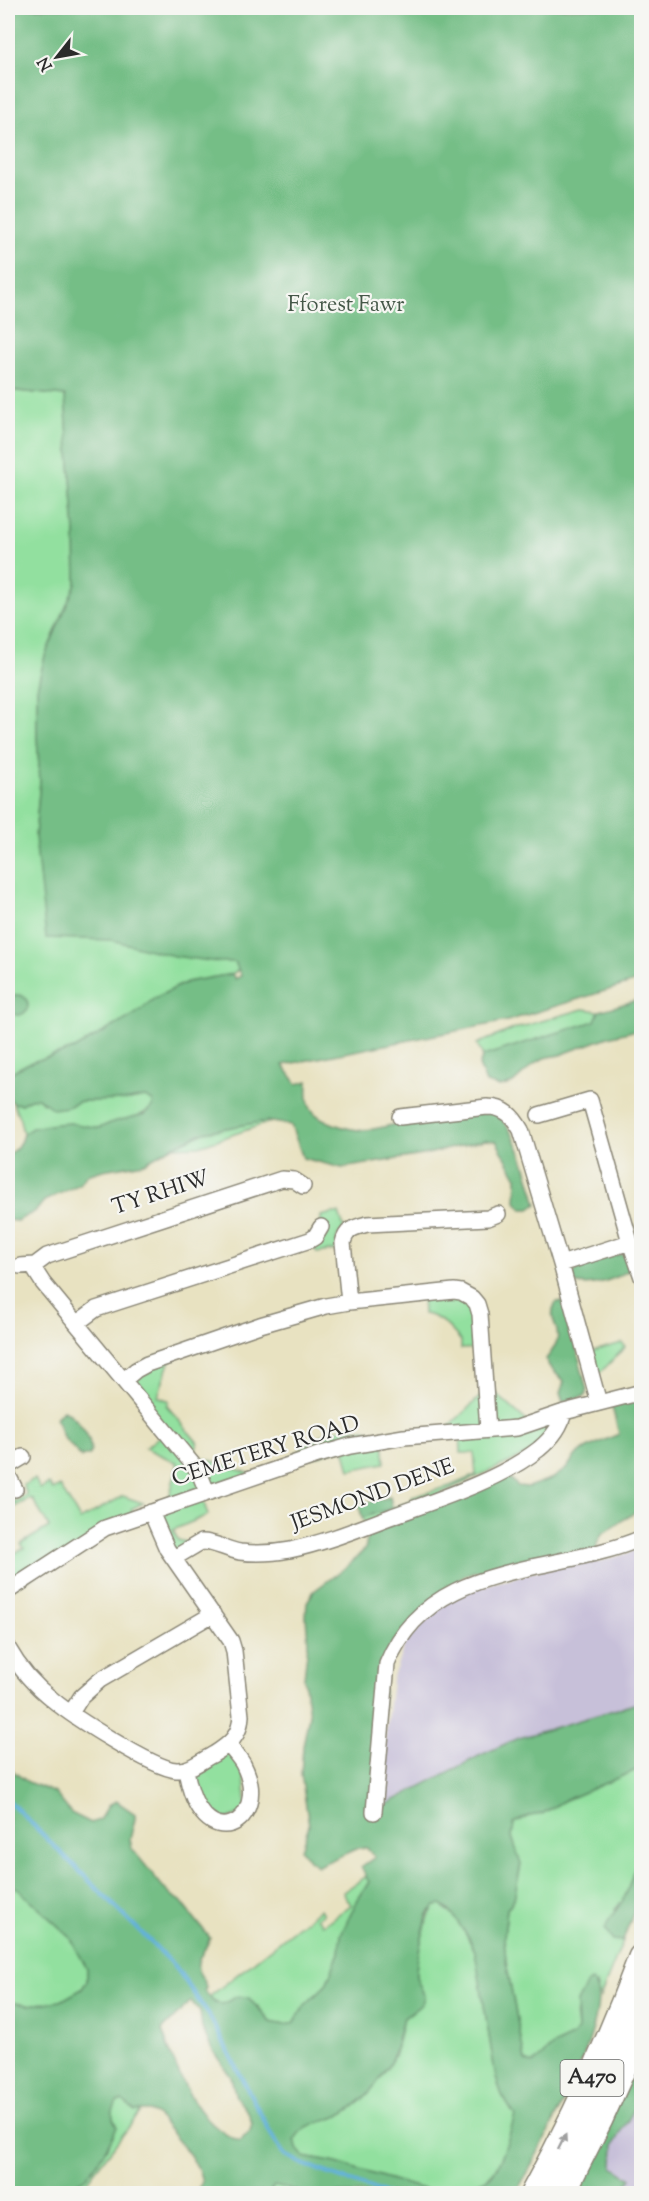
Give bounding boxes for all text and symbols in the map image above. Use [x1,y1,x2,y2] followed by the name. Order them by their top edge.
[27,27,87,87] north arrow
[33,52,59,75] text: N
[288,290,404,322] park label: Fforest Fawr
[108,1163,214,1225] street label: TY RHIW
[168,1408,364,1496] street label: CEMETERY ROAD
[286,1452,459,1541] street label: JESMOND DENE
[560,2060,624,2096] road number: A470
[557,2133,567,2150] one-way arrow

